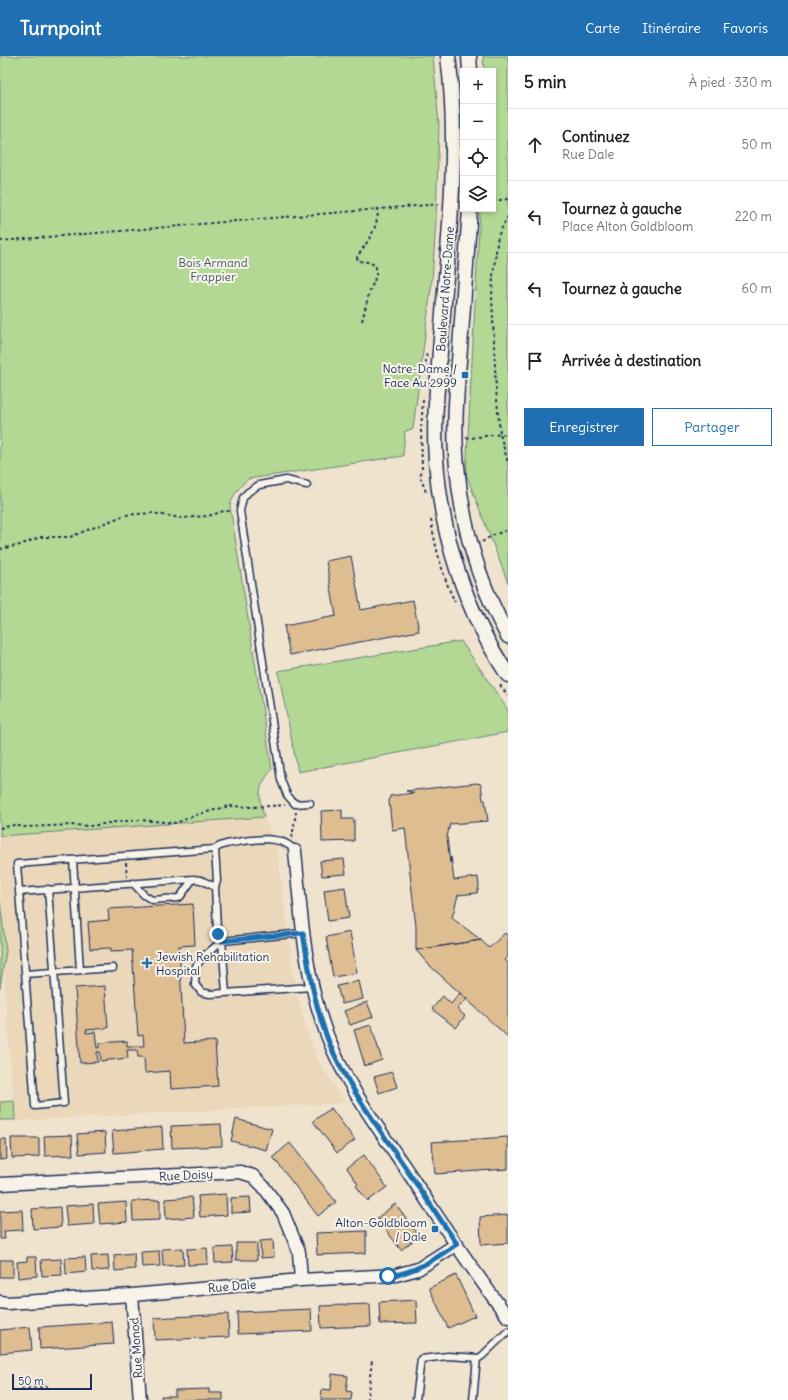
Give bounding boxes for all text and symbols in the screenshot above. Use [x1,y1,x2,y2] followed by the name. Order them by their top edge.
[20,16,101,40] text: Turnpoint
[585,19,620,37] text: Carte
[642,19,701,37] text: Itinéraire
[723,19,768,37] text: Favoris
[460,68,496,212] map controls
[460,68,496,104] button: +
[524,71,566,93] text: 5 min
[689,74,772,91] text: À pied · 330 m
[460,104,496,140] button: −
[562,127,630,146] text: Continuez
[524,134,546,156] icon: ahead
[741,136,772,153] text: 50 m
[460,140,496,176] button: locate
[562,146,614,163] text: Rue Dale
[460,176,496,212] button: layers
[562,199,682,218] text: Tournez à gauche
[524,206,546,228] icon: left
[735,208,772,225] text: 220 m
[562,218,693,235] text: Place Alton Goldbloom
[433,226,457,352] street label: Boulevard Notre-Dame
[178,255,248,284] park label: Bois Armand Frappier
[524,278,546,300] icon: left
[562,279,682,298] text: Tournez à gauche
[741,280,772,297] text: 60 m
[524,350,546,372] icon: arrive
[562,351,701,370] text: Arrivée à destination
[382,361,457,390] place label: Notre-Dame / Face Au 2999
[460,370,470,380] marker: Notre-Dame / Face Au 2999
[524,408,644,446] button: Enregistrer
[652,408,772,446] button: Partager
[209,925,227,943] route end
[156,949,270,978] place label: Jewish Rehabilitation Hospital
[141,957,153,969] marker: Jewish Rehabilitation Hospital
[159,1166,213,1184] street label: Rue Doisy
[335,1215,427,1244] place label: Alton-Goldbloom / Dale
[430,1224,440,1234] marker: Alton-Goldbloom / Dale
[379,1267,397,1285] route start
[207,1276,257,1296] street label: Rue Dale
[126,1317,146,1379] street label: Rue Monod
[12,1372,92,1391] scale bar
[18,1374,44,1388] text: 50 m

